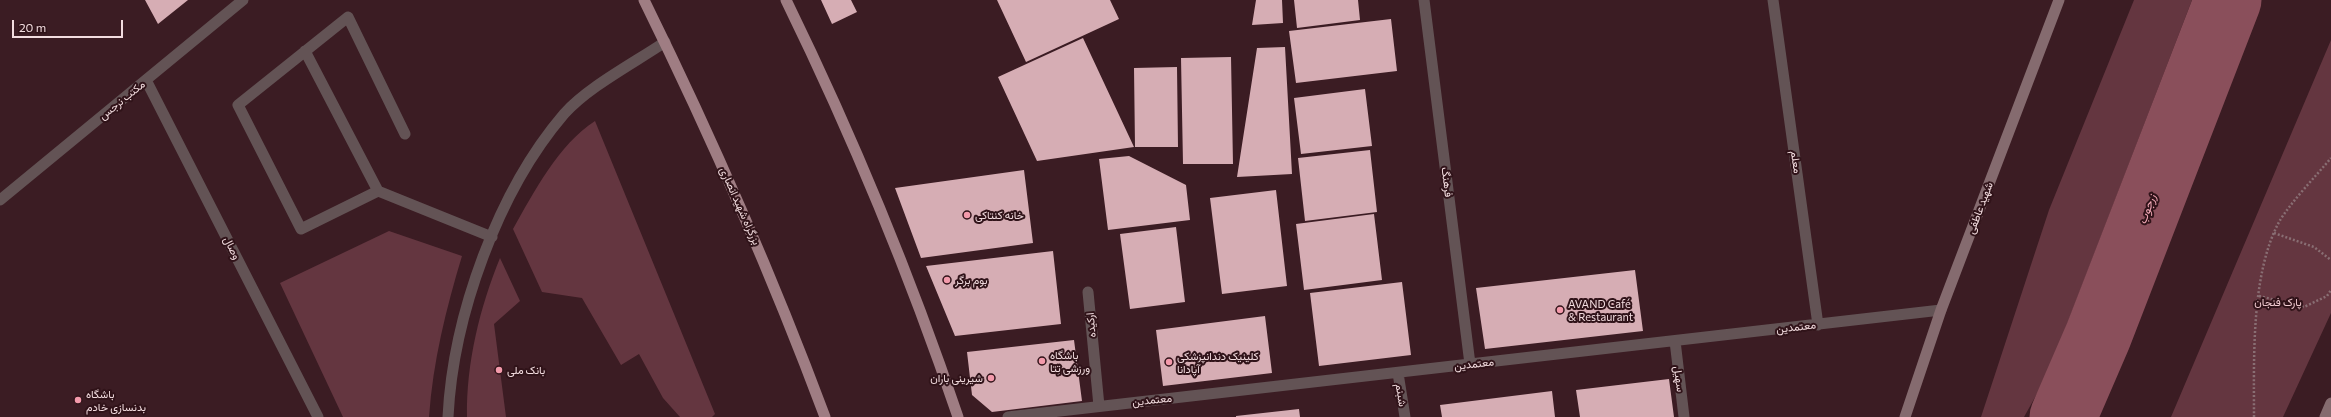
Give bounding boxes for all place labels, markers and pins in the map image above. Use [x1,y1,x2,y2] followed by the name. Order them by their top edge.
[975,208,1024,222] place label: خانه کنتاکی
[962,210,972,220] marker: خانه کنتاکی
[955,273,987,287] place label: بوم برگر
[942,275,952,285] marker: بوم برگر
[1568,297,1633,323] place label: AVAND Café & Restaurant
[1555,305,1565,315] marker: AVAND Café & Restaurant
[1050,348,1090,374] place label: باشگاه ورزشی تِتا
[1177,349,1259,375] place label: کلینیک دندانپزشکی آپادانا
[1037,356,1047,366] marker: باشگاه ورزشی تِتا
[1164,357,1174,367] marker: کلینیک دندانپزشکی آپادانا
[507,363,545,377] place label: بانک ملی
[494,365,504,375] marker: بانک ملی
[930,371,983,385] place label: شیرینی باران
[986,373,996,383] marker: شیرینی باران
[86,387,146,413] place label: باشگاه بدنسازی خادم
[73,395,83,405] marker: باشگاه بدنسازی خادم

